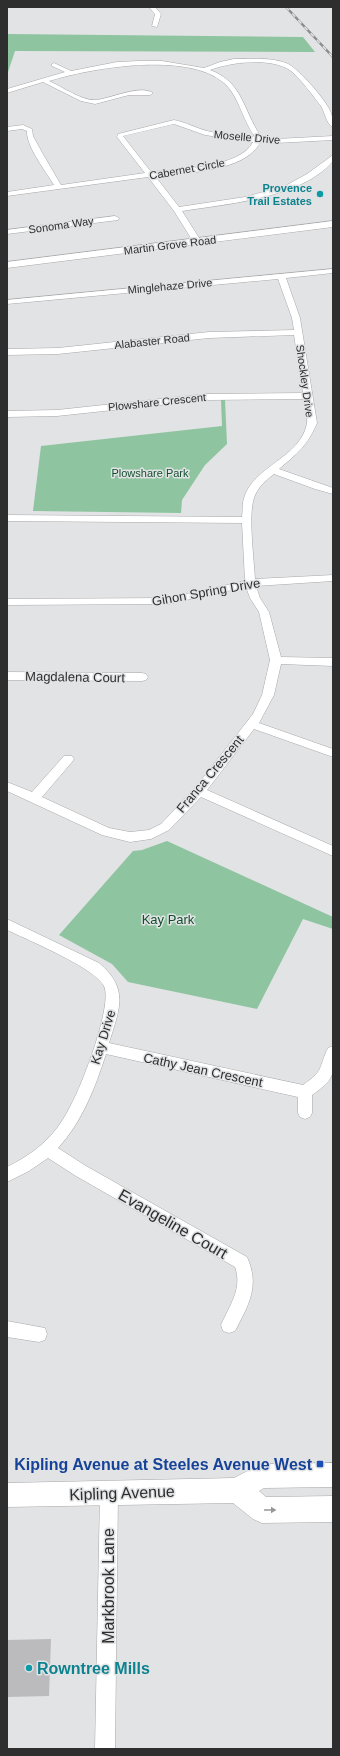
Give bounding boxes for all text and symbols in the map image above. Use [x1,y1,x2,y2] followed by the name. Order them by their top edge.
[213,128,281,146] street label: Moselle Drive
[148,156,226,182] street label: Cabernet Circle
[247,182,312,207] place label: Provence Trail Estates
[315,189,325,199] marker: Provence Trail Estates
[28,214,95,236] street label: Sonoma Way
[123,233,217,257] street label: Martin Grove Road
[127,276,213,296] street label: Minglehaze Drive
[114,331,190,351] street label: Alabaster Road
[294,344,316,418] street label: Shockley Drive
[107,391,207,413] street label: Plowshare Crescent
[111,467,189,479] park label: Plowshare Park
[151,575,261,609] street label: Gihon Spring Drive
[25,669,125,685] street label: Magdalena Court
[173,732,247,816] street label: Franca Crescent
[142,912,195,927] park label: Kay Park
[88,1008,118,1066] street label: Kay Drive
[142,1050,264,1090] street label: Cathy Jean Crescent
[116,1186,231,1262] street label: Evangeline Court
[14,1456,313,1473] place label: Kipling Avenue at Steeles Avenue West
[315,1459,325,1469] marker: Kipling Avenue at Steeles Avenue West
[69,1483,175,1503] street label: Kipling Avenue
[264,1507,277,1513] one-way arrow
[100,1528,117,1644] street label: Markbrook Lane
[37,1660,150,1677] place label: Rowntree Mills
[24,1663,34,1673] marker: Rowntree Mills

